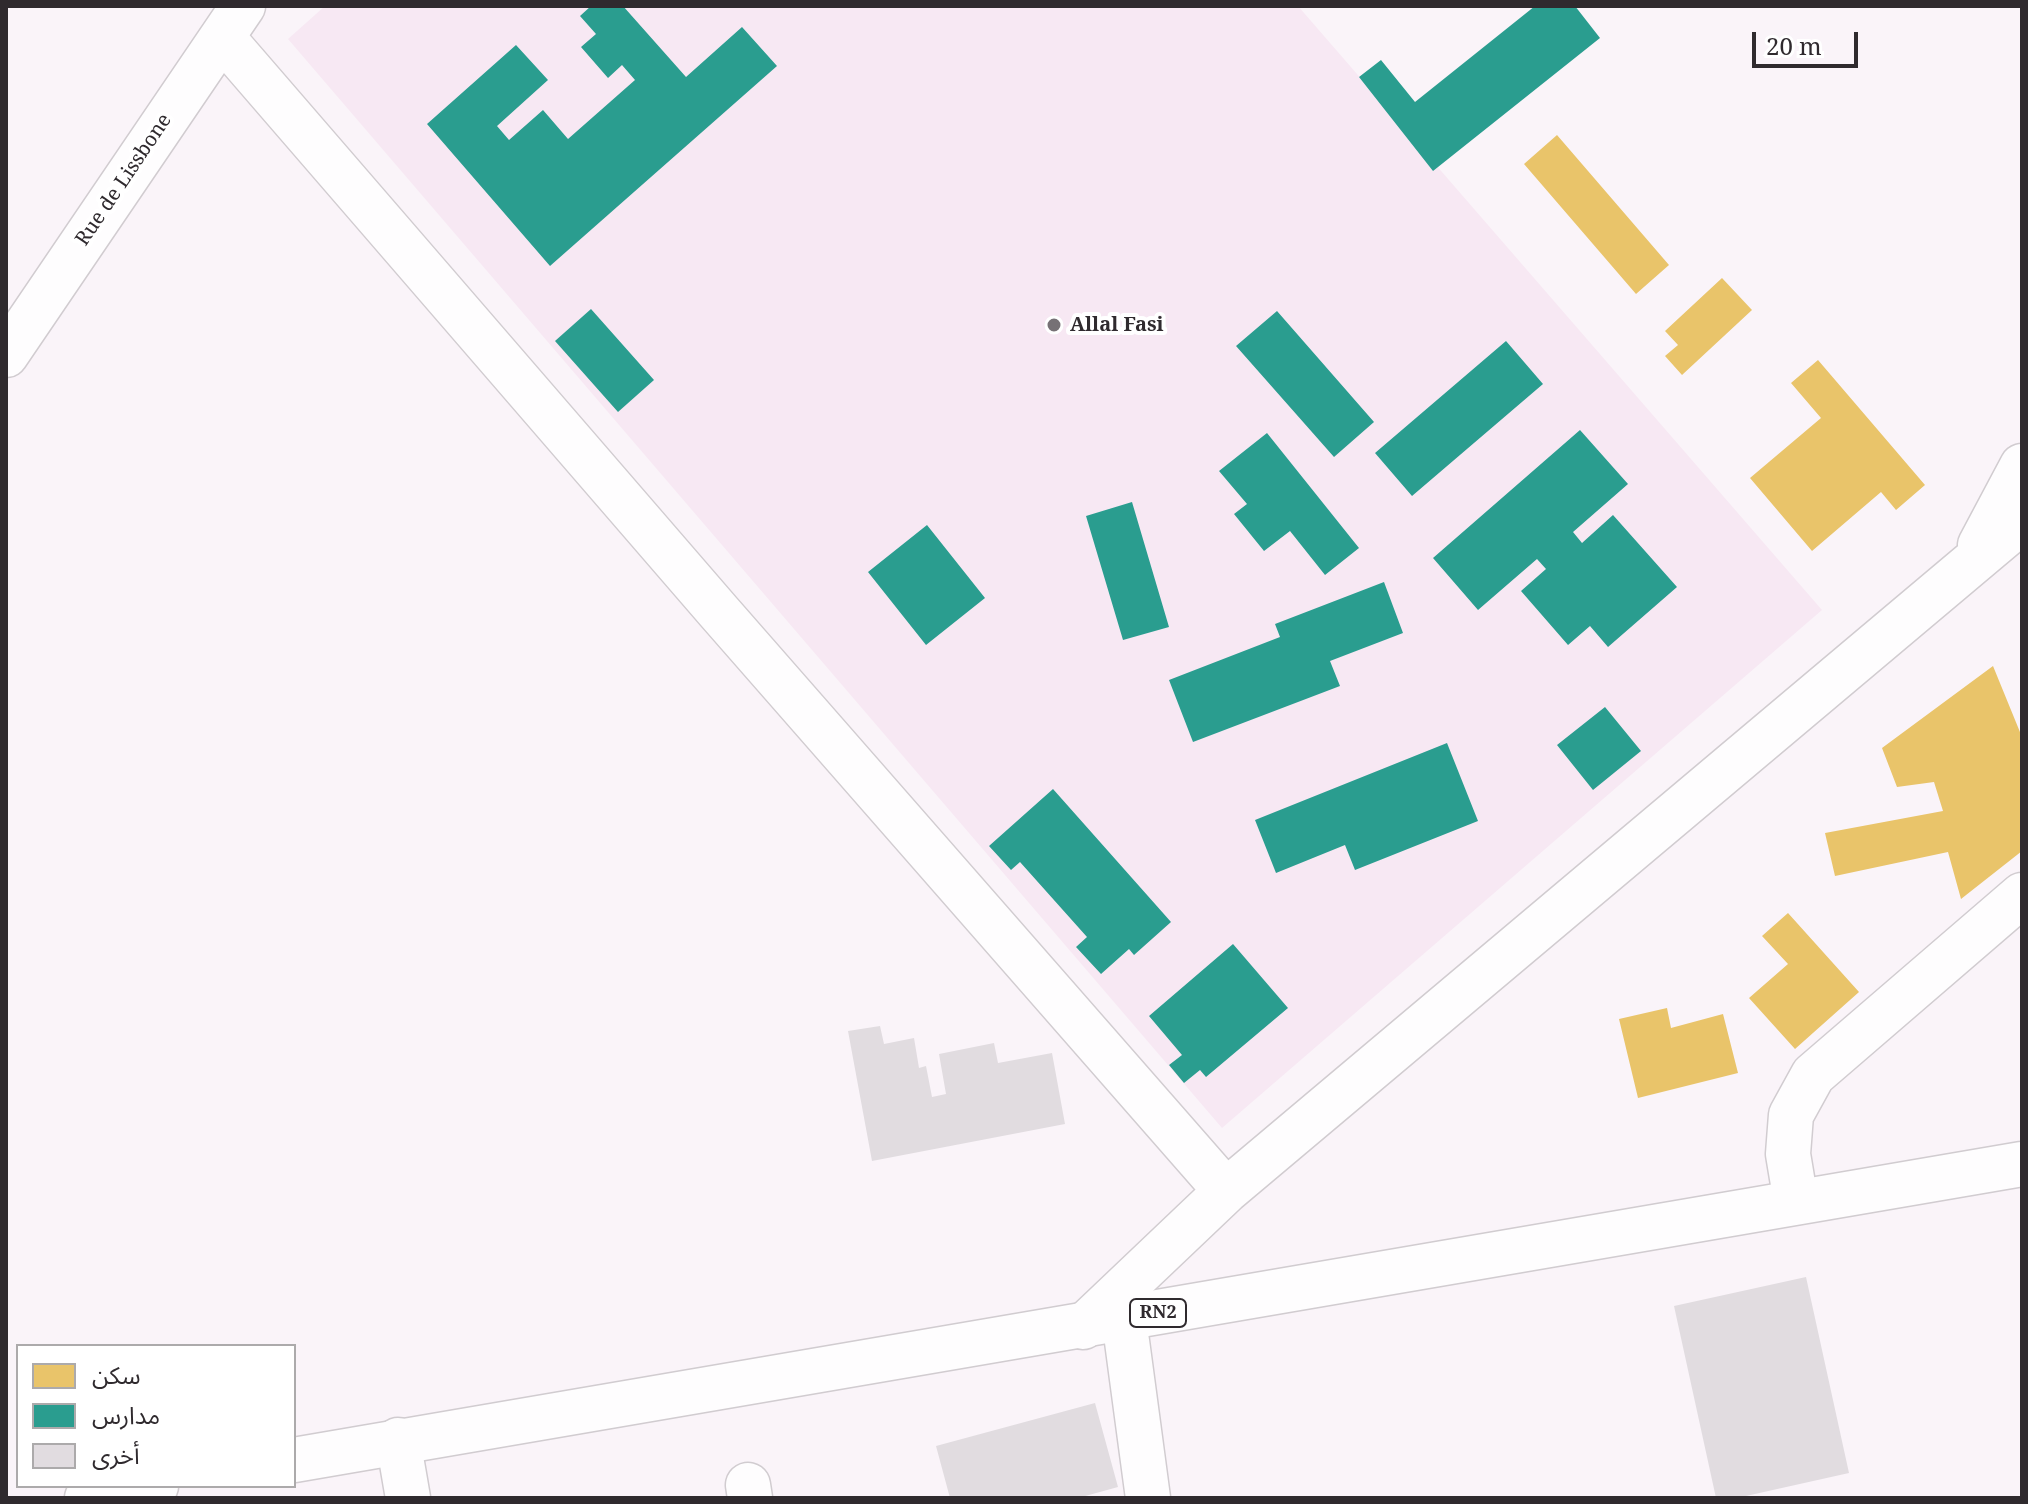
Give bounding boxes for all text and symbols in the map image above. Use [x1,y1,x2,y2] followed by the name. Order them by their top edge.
[1756,16,1862,66] scale bar
[1766,29,1822,62] text: 20 m
[71,109,177,251] street label: Rue de Lissbone
[1070,313,1164,337] place label: Allal Fasi
[1045,316,1063,334] marker: Allal Fasi
[1130,1299,1186,1327] road number: RN2
[16,1344,296,1488] legend
[92,1358,141,1391] text: سكن
[92,1398,160,1431] text: مدارس
[92,1438,140,1471] text: أخرى

